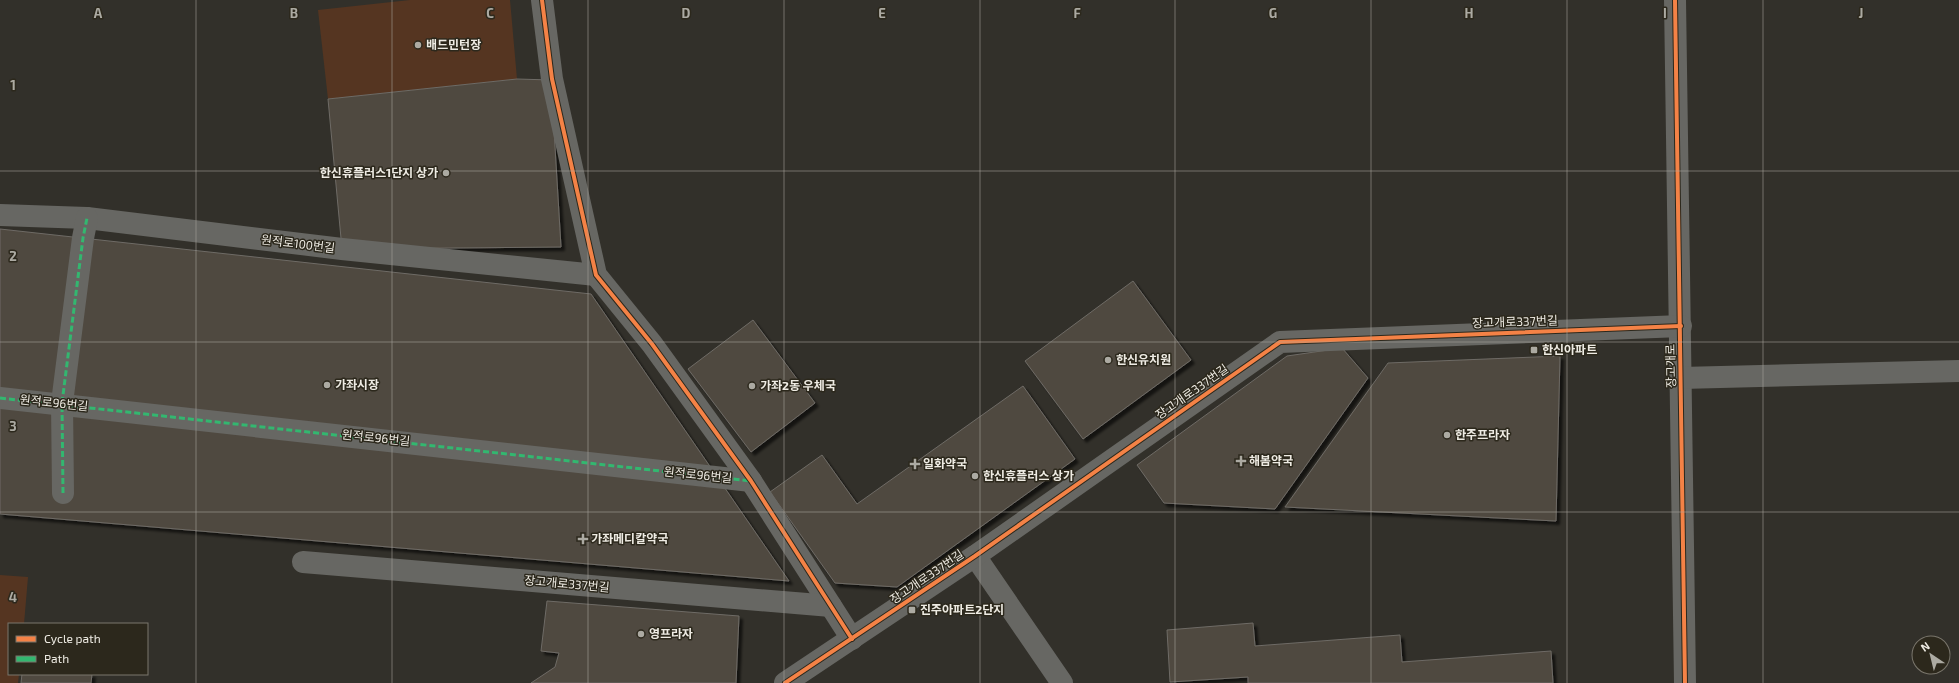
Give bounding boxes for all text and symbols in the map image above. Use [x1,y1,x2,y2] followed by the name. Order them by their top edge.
[94,5,103,21] text: A
[290,5,298,21] text: B
[486,5,494,21] text: C
[682,5,691,21] text: D
[878,5,886,21] text: E
[1073,5,1081,21] text: F
[1269,5,1277,21] text: G
[1465,5,1474,21] text: H
[1663,5,1667,21] text: I
[1859,5,1863,21] text: J
[426,37,481,51] place label: 배드민턴장
[413,40,423,50] marker: 배드민턴장
[10,77,16,93] text: 1
[320,165,438,179] place label: 한신휴플러스1단지 상가
[441,168,451,178] marker: 한신휴플러스1단지 상가
[260,232,336,254] street label: 원적로100번길
[9,248,17,264] text: 2
[1472,313,1558,329] street label: 장고개로337번길
[1542,342,1597,356] place label: 한신아파트
[1663,344,1677,388] street label: 장고개로
[1529,345,1539,355] marker: 한신아파트
[1116,352,1171,366] place label: 한신유치원
[1103,355,1113,365] marker: 한신유치원
[1152,361,1231,422] street label: 장고개로337번길
[335,377,379,391] place label: 가좌시장
[760,378,836,392] place label: 가좌2동 우체국
[322,380,332,390] marker: 가좌시장
[747,381,757,391] marker: 가좌2동 우체국
[19,391,89,413] street label: 원적로96번길
[9,418,17,434] text: 3
[341,426,411,448] street label: 원적로96번길
[1455,427,1510,441] place label: 한주프라자
[1442,430,1452,440] marker: 한주프라자
[1249,453,1293,467] place label: 해봄약국
[923,456,967,470] place label: 일화약국
[1236,456,1246,466] marker: 해봄약국
[910,459,920,469] marker: 일화약국
[663,463,733,485] street label: 원적로96번길
[983,468,1074,482] place label: 한신휴플러스 상가
[970,471,980,481] marker: 한신휴플러스 상가
[591,531,668,545] place label: 가좌메디칼약국
[578,534,588,544] marker: 가좌메디칼약국
[887,546,966,606] street label: 장고개로337번길
[524,572,610,594] street label: 장고개로337번길
[9,589,17,605] text: 4
[920,602,1004,616] place label: 진주아파트2단지
[907,605,917,615] marker: 진주아파트2단지
[8,623,148,675] legend
[649,626,693,640] place label: 영프라자
[636,629,646,639] marker: 영프라자
[44,631,101,645] text: Cycle path
[1911,635,1951,675] north arrow
[1918,639,1932,654] text: N
[44,651,69,665] text: Path

